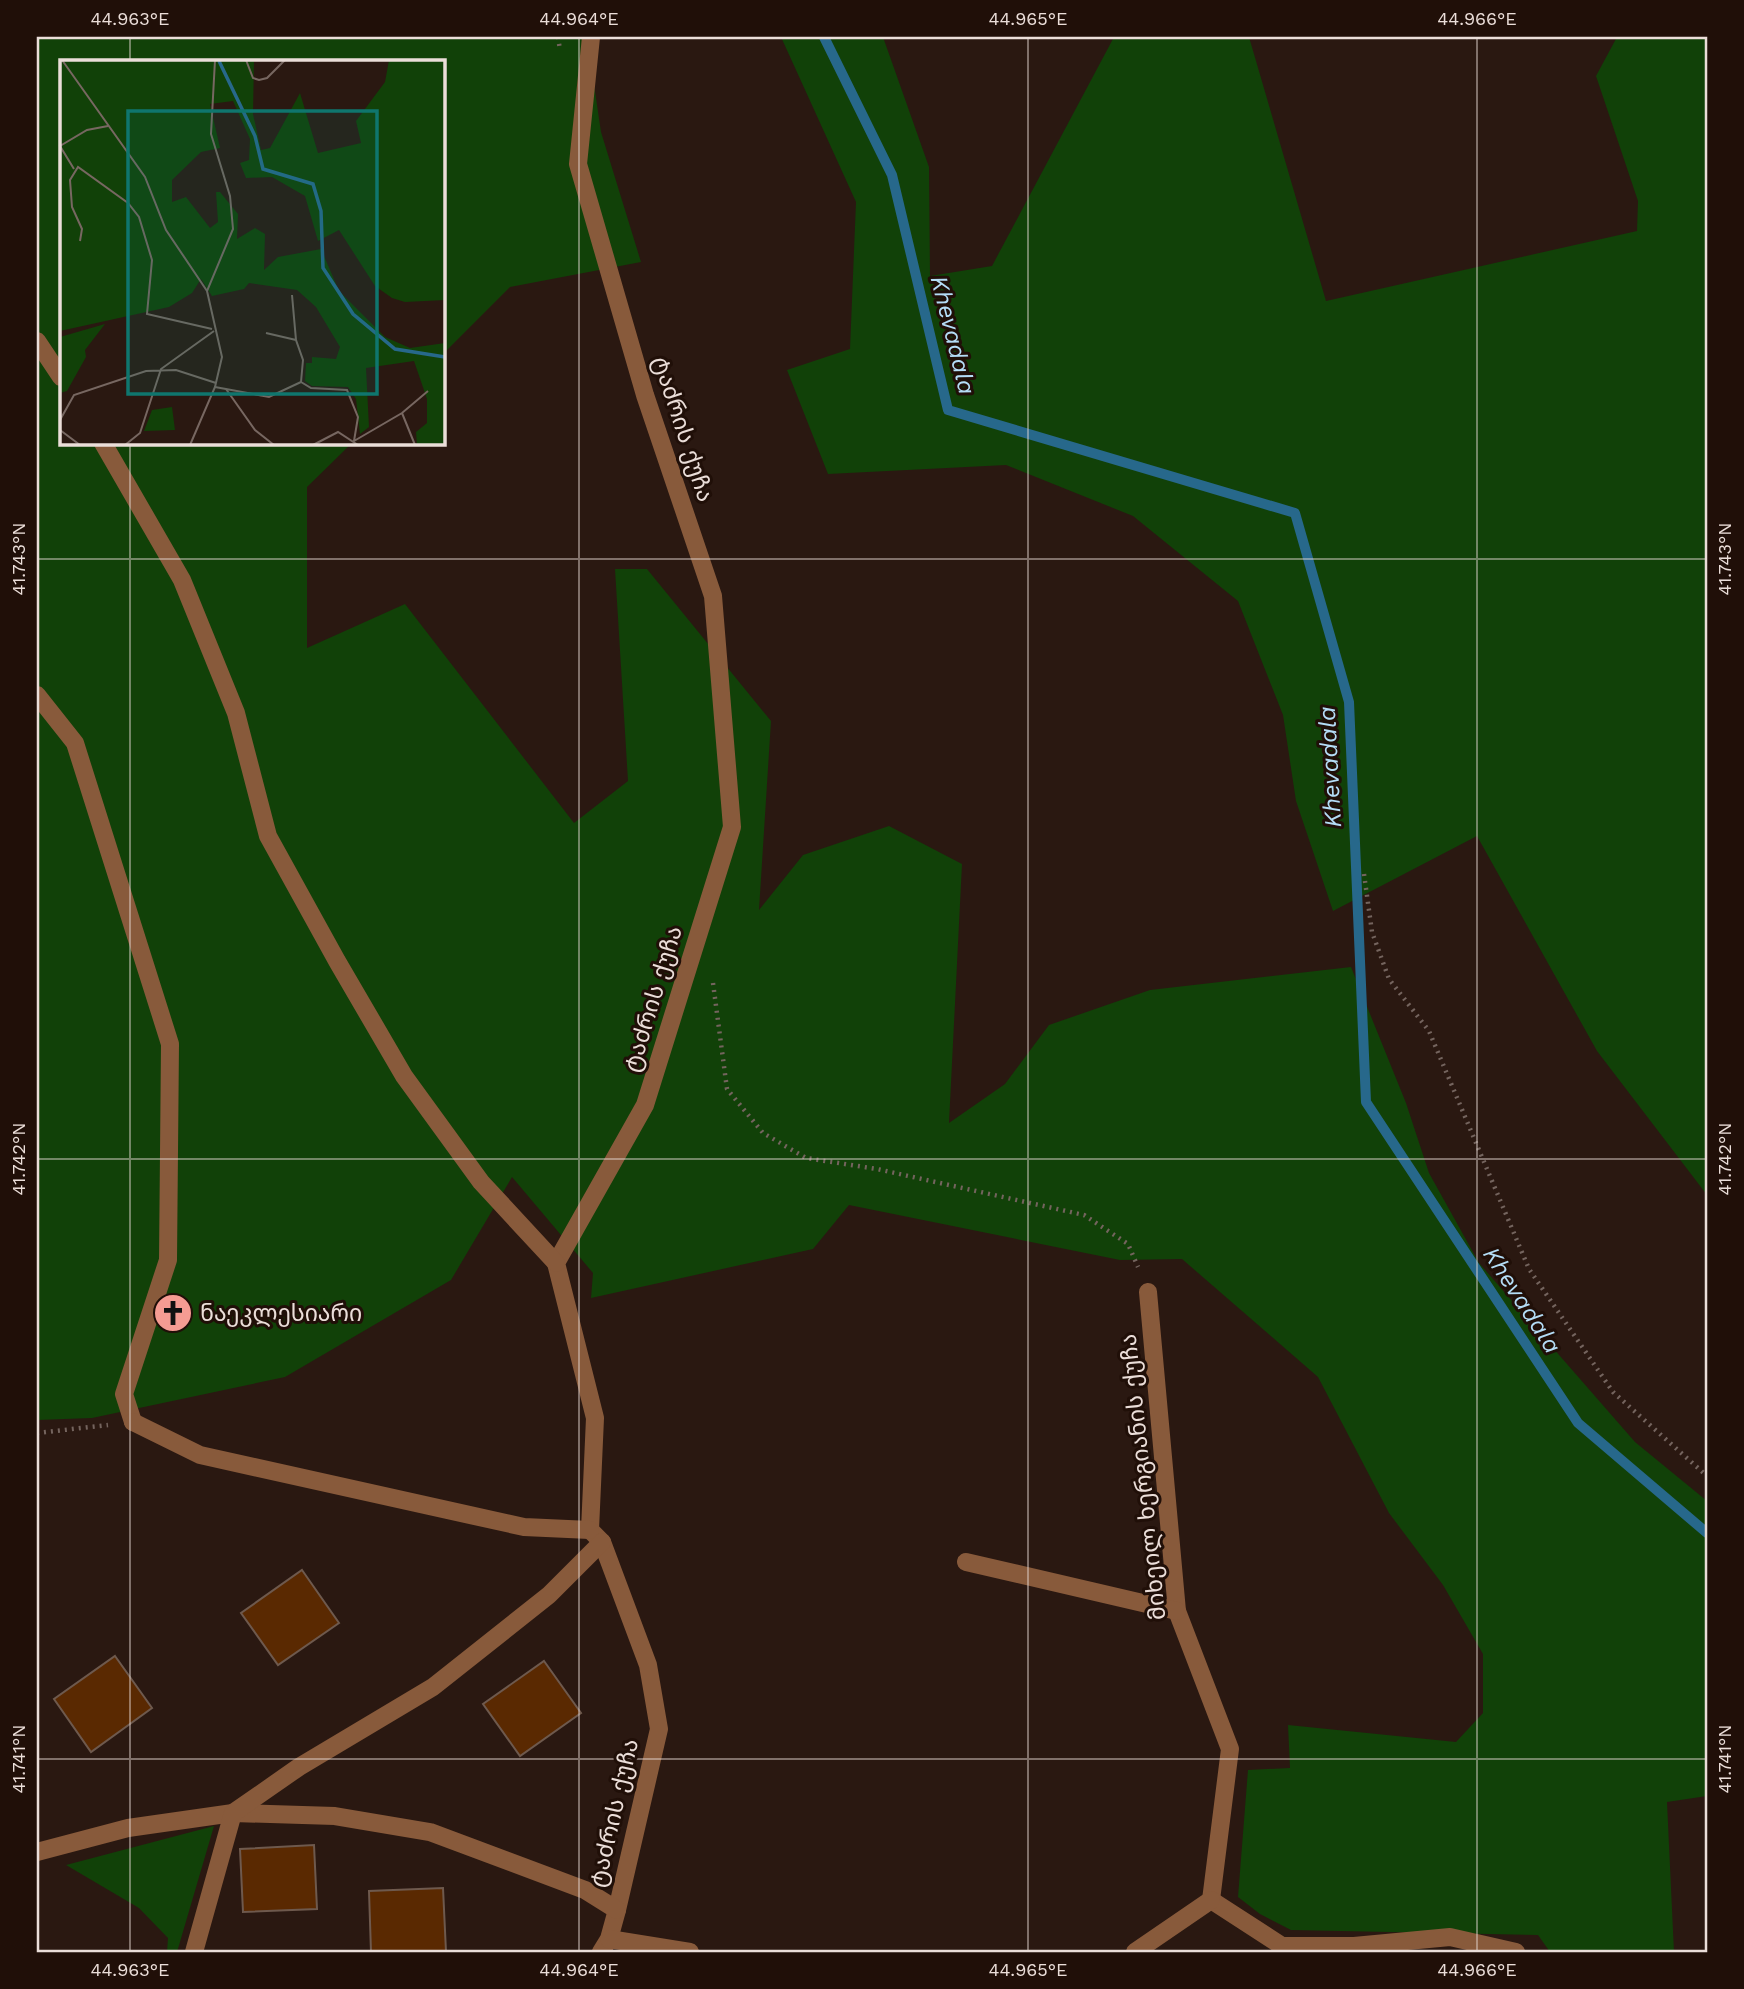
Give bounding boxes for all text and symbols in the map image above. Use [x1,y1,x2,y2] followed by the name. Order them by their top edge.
[91,8,169,29] text: 44.963°E
[539,8,619,29] text: 44.964°E
[989,8,1067,29] text: 44.965°E
[1437,8,1517,29] text: 44.966°E
[60,60,444,444] inset map
[925,273,981,398] water label: Khevadala
[647,353,719,505] street label: ტაძრის ქუჩა
[8,523,29,595] text: 41.743°N
[1714,523,1735,595] text: 41.743°N
[1313,705,1347,828] water label: Khevadala
[618,923,688,1075] street label: ტაძრის ქუჩა
[8,1123,29,1195] text: 41.742°N
[1714,1123,1735,1195] text: 41.742°N
[1477,1241,1567,1359] water label: Khevadala
[152,1292,194,1334] church icon: ნაეკლესიარი
[200,1300,362,1327] place label: ნაეკლესიარი
[1115,1333,1171,1621] street label: მიხეილ ხერგიანის ქუჩა
[8,1724,29,1794] text: 41.741°N
[1714,1724,1735,1794] text: 41.741°N
[584,1736,644,1890] street label: ტაძრის ქუჩა
[91,1959,169,1980] text: 44.963°E
[539,1959,619,1980] text: 44.964°E
[989,1959,1067,1980] text: 44.965°E
[1437,1959,1517,1980] text: 44.966°E

